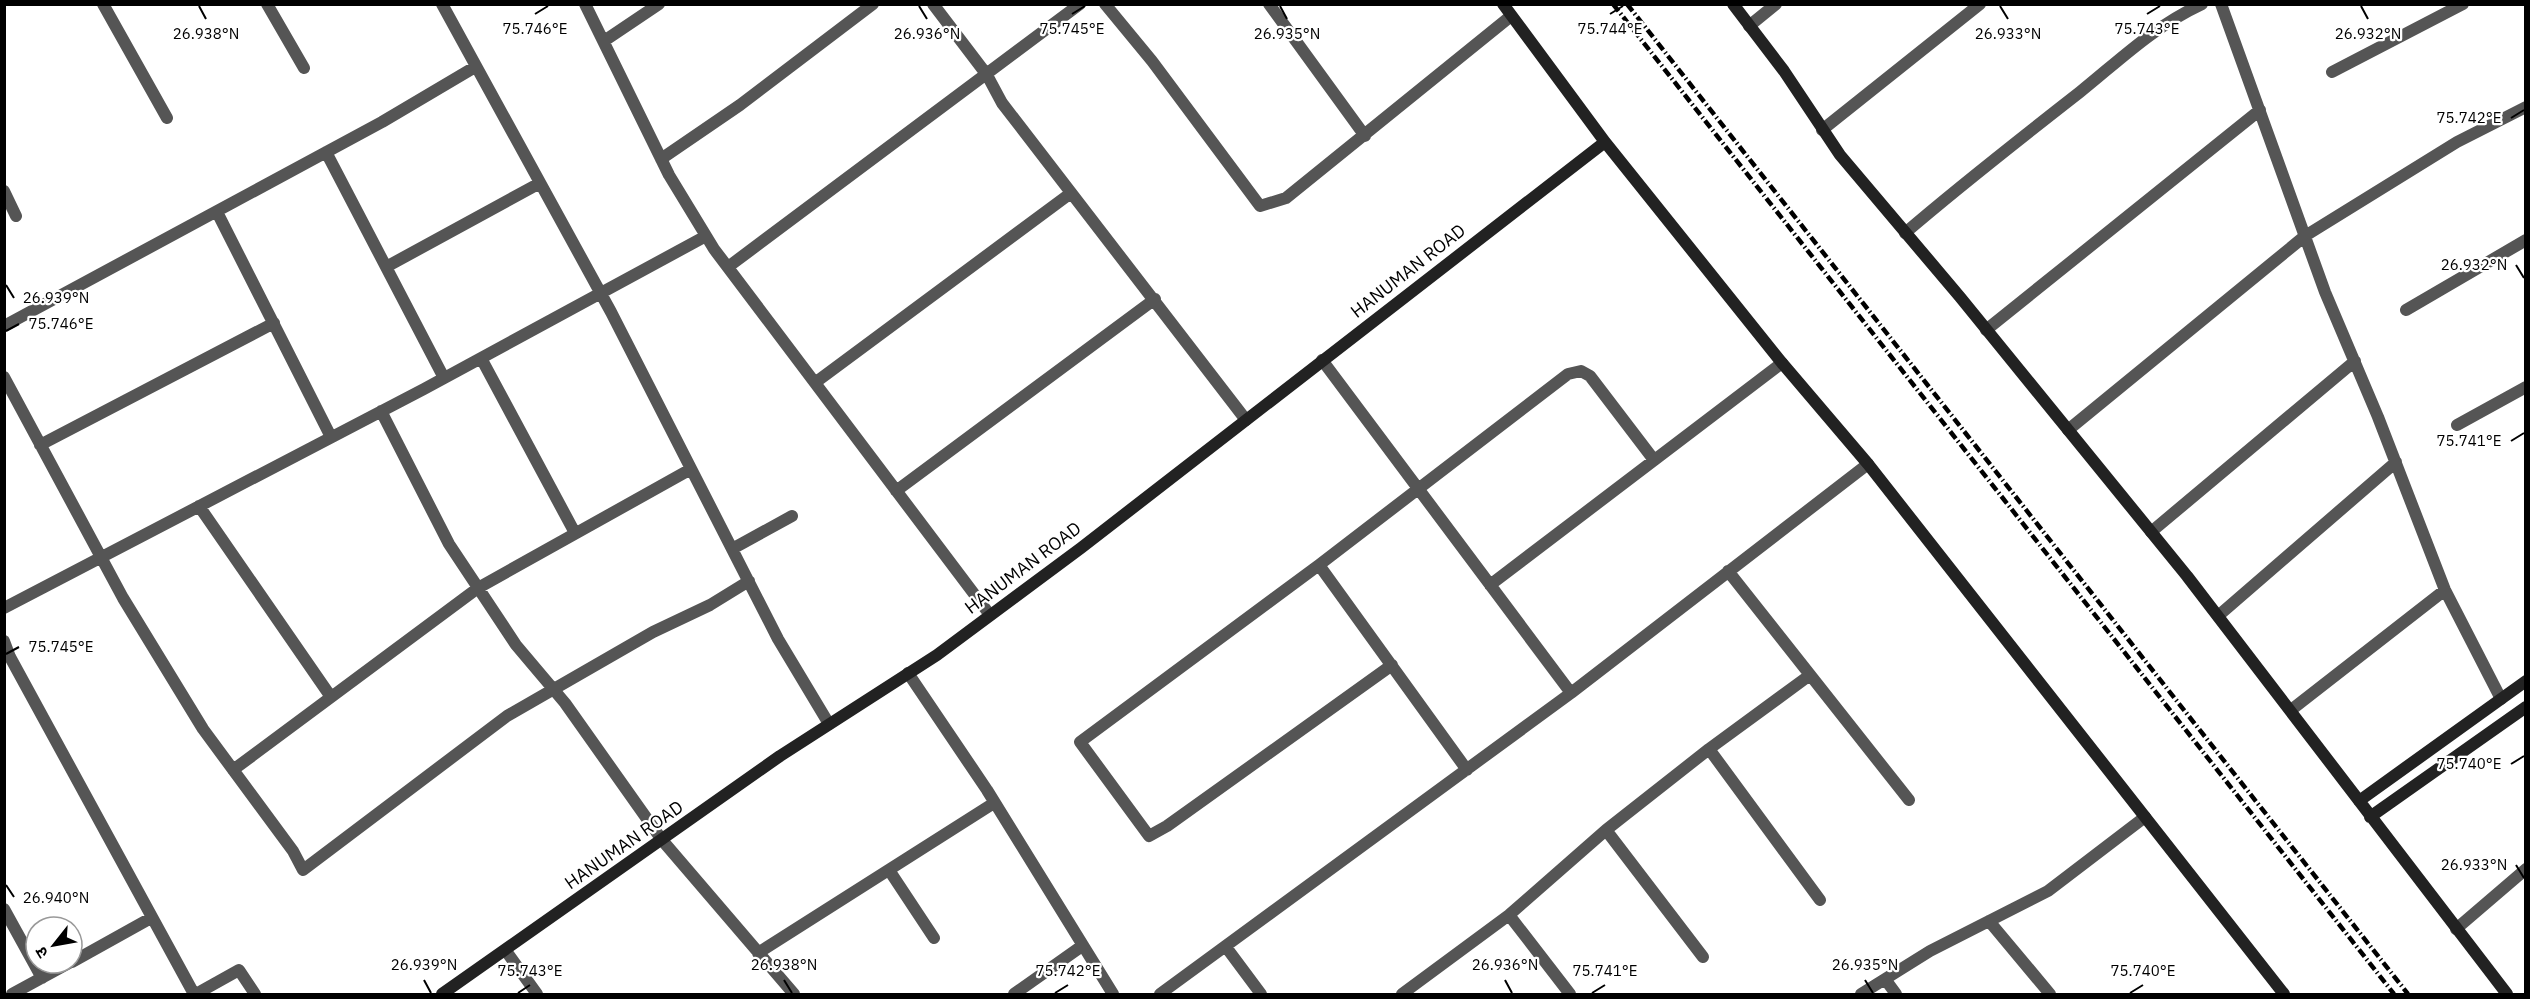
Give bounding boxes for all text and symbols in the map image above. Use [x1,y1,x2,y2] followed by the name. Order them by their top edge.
[503,19,567,38] text: 75.746°E
[1040,19,1104,38] text: 75.745°E
[1578,19,1642,38] text: 75.744°E
[2115,19,2179,38] text: 75.743°E
[173,24,239,43] text: 26.938°N
[894,24,960,43] text: 26.936°N
[1254,24,1320,43] text: 26.935°N
[1975,24,2041,43] text: 26.933°N
[2335,24,2401,43] text: 26.932°N
[2437,108,2501,127] text: 75.742°E
[1346,219,1470,323] street label: HANUMAN ROAD
[2441,255,2507,274] text: 26.932°N
[23,288,89,307] text: 26.939°N
[29,314,93,333] text: 75.746°E
[2437,431,2501,450] text: 75.741°E
[960,516,1085,619] street label: HANUMAN ROAD
[29,637,93,656] text: 75.745°E
[2437,754,2501,773] text: 75.740°E
[560,795,688,894] street label: HANUMAN ROAD
[2441,855,2507,874] text: 26.933°N
[23,888,89,907] text: 26.940°N
[24,915,84,975] north arrow
[30,943,52,962] text: उ
[391,955,457,974] text: 26.939°N
[751,955,817,974] text: 26.938°N
[1472,955,1538,974] text: 26.936°N
[1832,955,1898,974] text: 26.935°N
[498,961,562,980] text: 75.743°E
[1036,961,1100,980] text: 75.742°E
[1573,961,1637,980] text: 75.741°E
[2111,961,2175,980] text: 75.740°E

